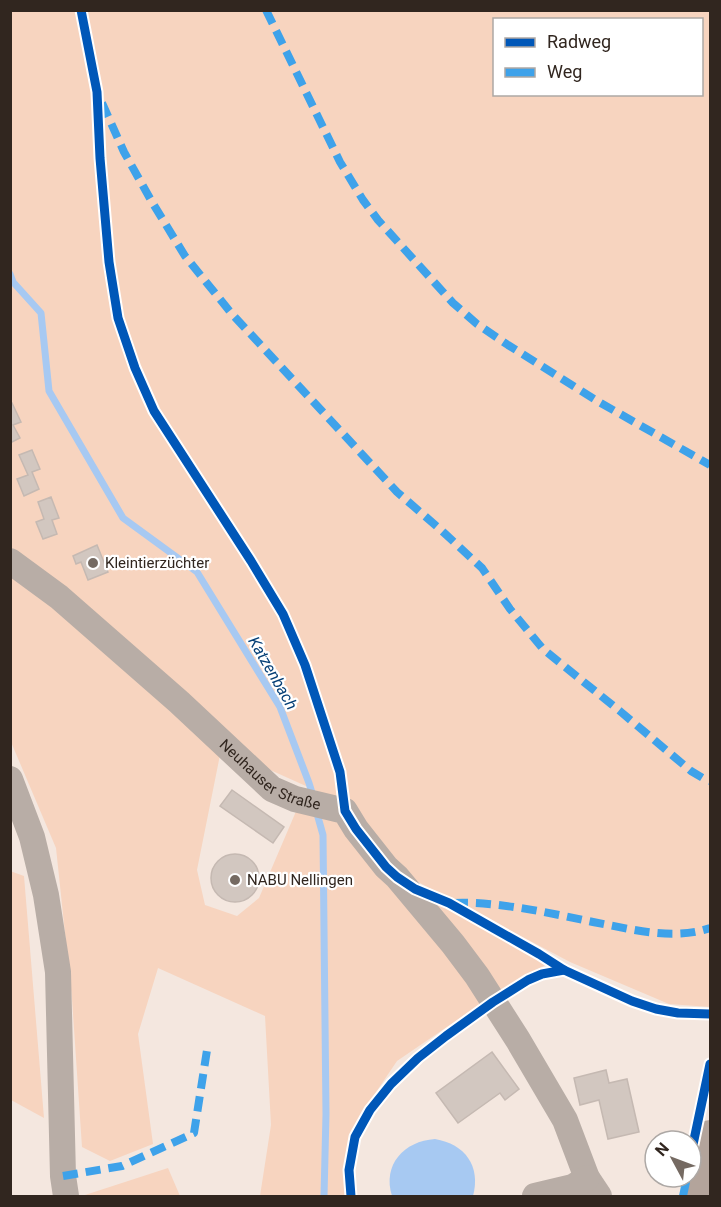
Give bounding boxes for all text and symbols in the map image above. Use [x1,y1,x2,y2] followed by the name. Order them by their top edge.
[493,18,703,96] legend
[547,31,611,52] text: Radweg
[547,61,582,82] text: Weg
[105,554,209,572] place label: Kleintierzüchter
[86,556,100,570] marker: Kleintierzüchter
[244,633,302,713] water label: Katzenbach
[216,736,323,814] street label: Neuhauser Straße
[247,871,353,889] place label: NABU Nellingen
[228,873,242,887] marker: NABU Nellingen
[643,1129,703,1189] north arrow
[651,1139,673,1160] text: N

